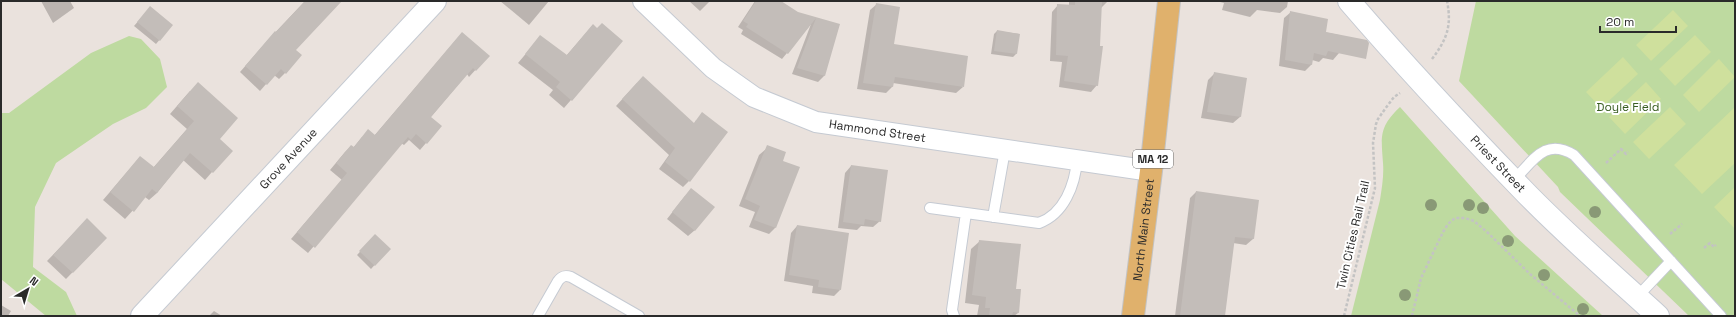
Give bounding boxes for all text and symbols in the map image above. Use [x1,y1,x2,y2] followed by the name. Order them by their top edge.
[1600,8,1676,34] scale bar
[1606,14,1634,30] text: 20 m
[1596,99,1660,115] park label: Doyle Field
[828,116,927,146] street label: Hammond Street
[256,125,321,193] street label: Grove Avenue
[1467,132,1529,196] street label: Priest Street
[1133,150,1173,168] road number: MA 12
[1129,177,1158,282] street label: North Main Street
[1333,179,1373,291] street label: Twin Cities Rail Trail
[8,269,48,309] north arrow
[27,273,41,289] text: N

